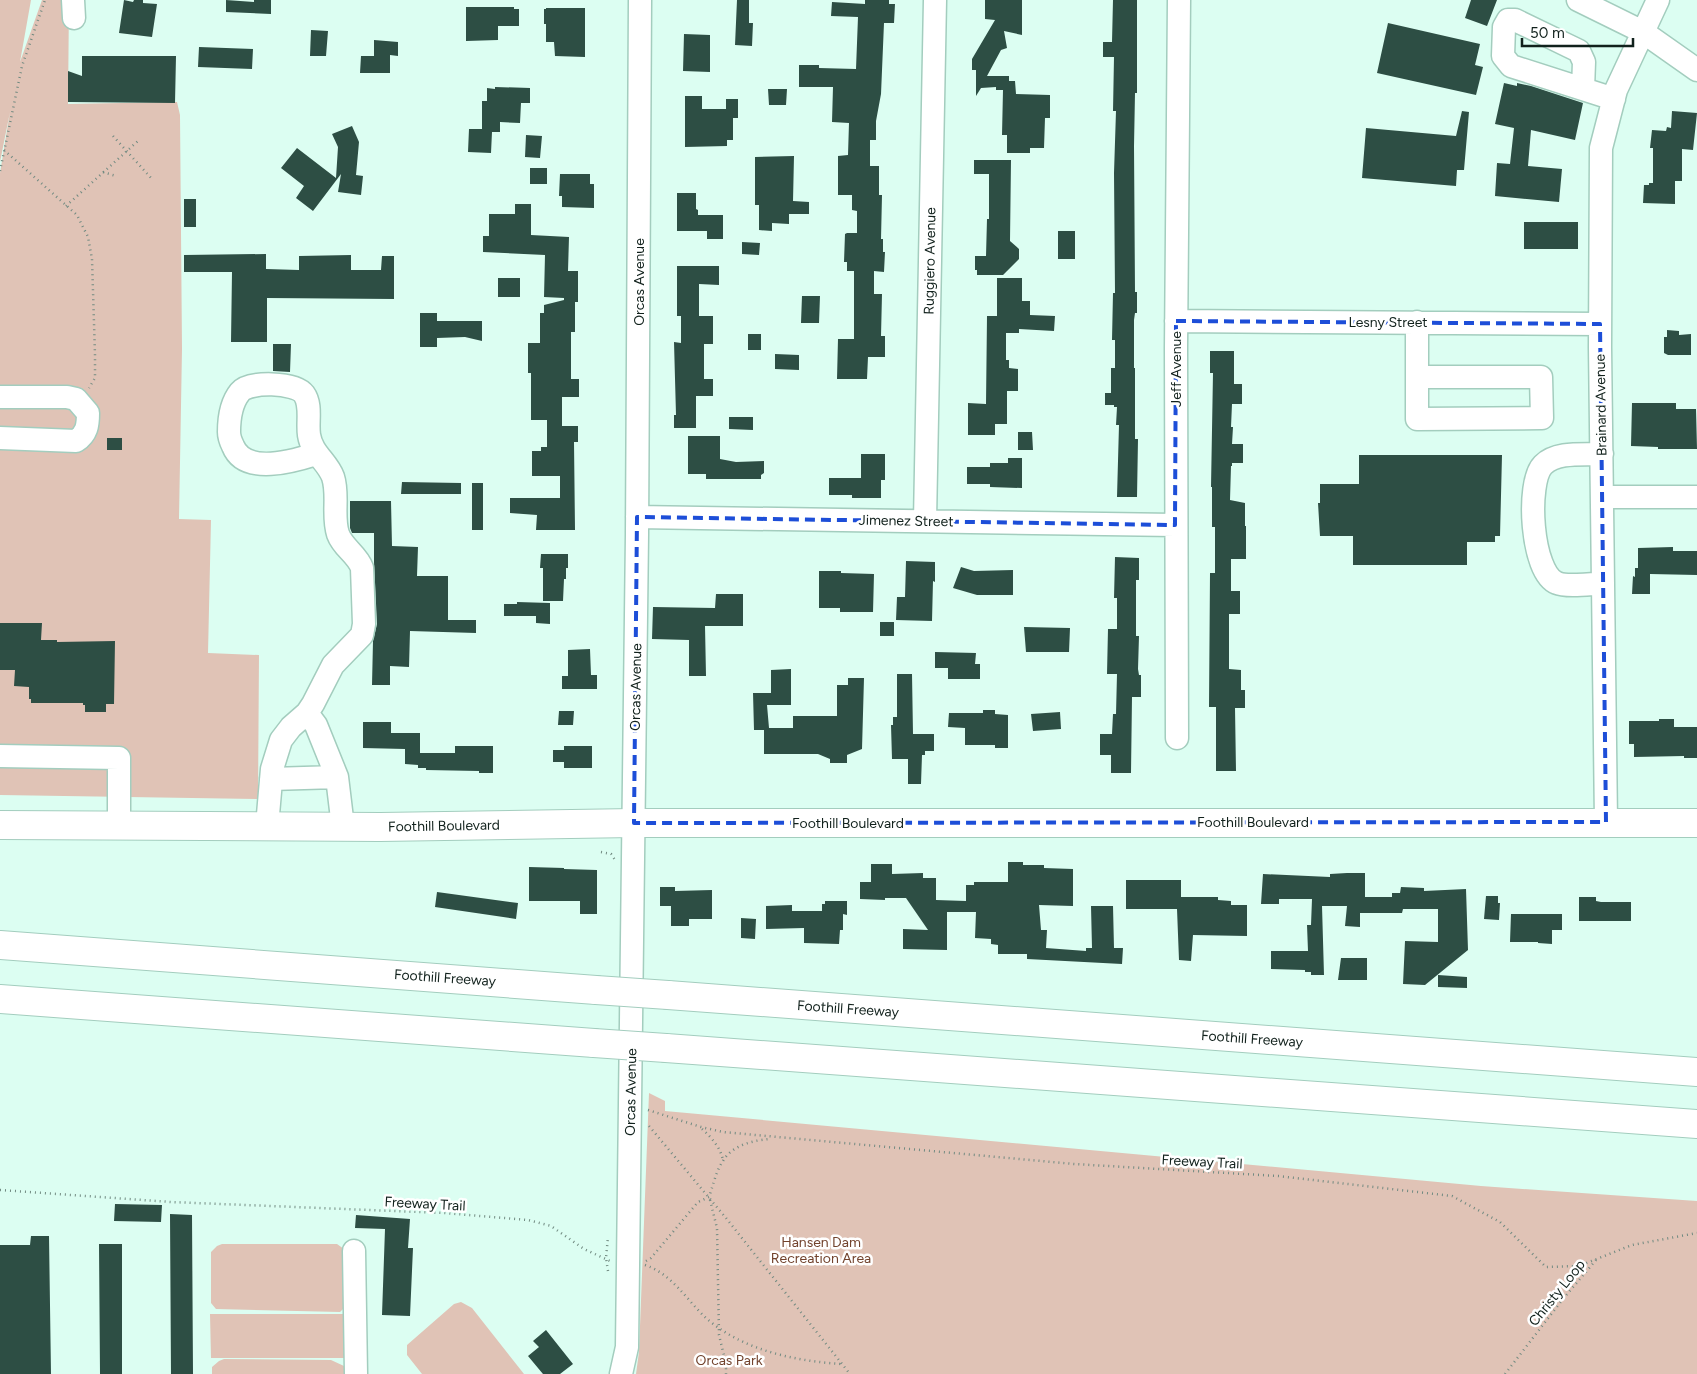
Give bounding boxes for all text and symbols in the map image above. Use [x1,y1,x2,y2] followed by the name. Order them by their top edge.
[1522,15,1633,47] scale bar
[1530,24,1565,42] text: 50 m
[921,207,939,315] street label: Ruggiero Avenue
[631,238,648,326] street label: Orcas Avenue
[1348,314,1428,331] street label: Lesny Street
[1168,331,1185,407] street label: Jeff Avenue
[1592,353,1610,456] street label: Brainard Avenue
[858,512,954,530] street label: Jimenez Street
[627,643,645,731] street label: Orcas Avenue
[1197,814,1309,831] street label: Foothill Boulevard
[792,815,904,832] street label: Foothill Boulevard
[388,817,500,835] street label: Foothill Boulevard
[393,966,497,990] street label: Foothill Freeway
[796,997,900,1021] street label: Foothill Freeway
[1200,1027,1304,1051] street label: Foothill Freeway
[622,1048,640,1136] street label: Orcas Avenue
[1161,1151,1243,1173] street label: Freeway Trail
[384,1193,466,1215] street label: Freeway Trail
[771,1234,871,1267] park label: Hansen Dam Recreation Area
[1525,1256,1589,1330] street label: Christy Loop
[696,1352,763,1369] park label: Orcas Park

